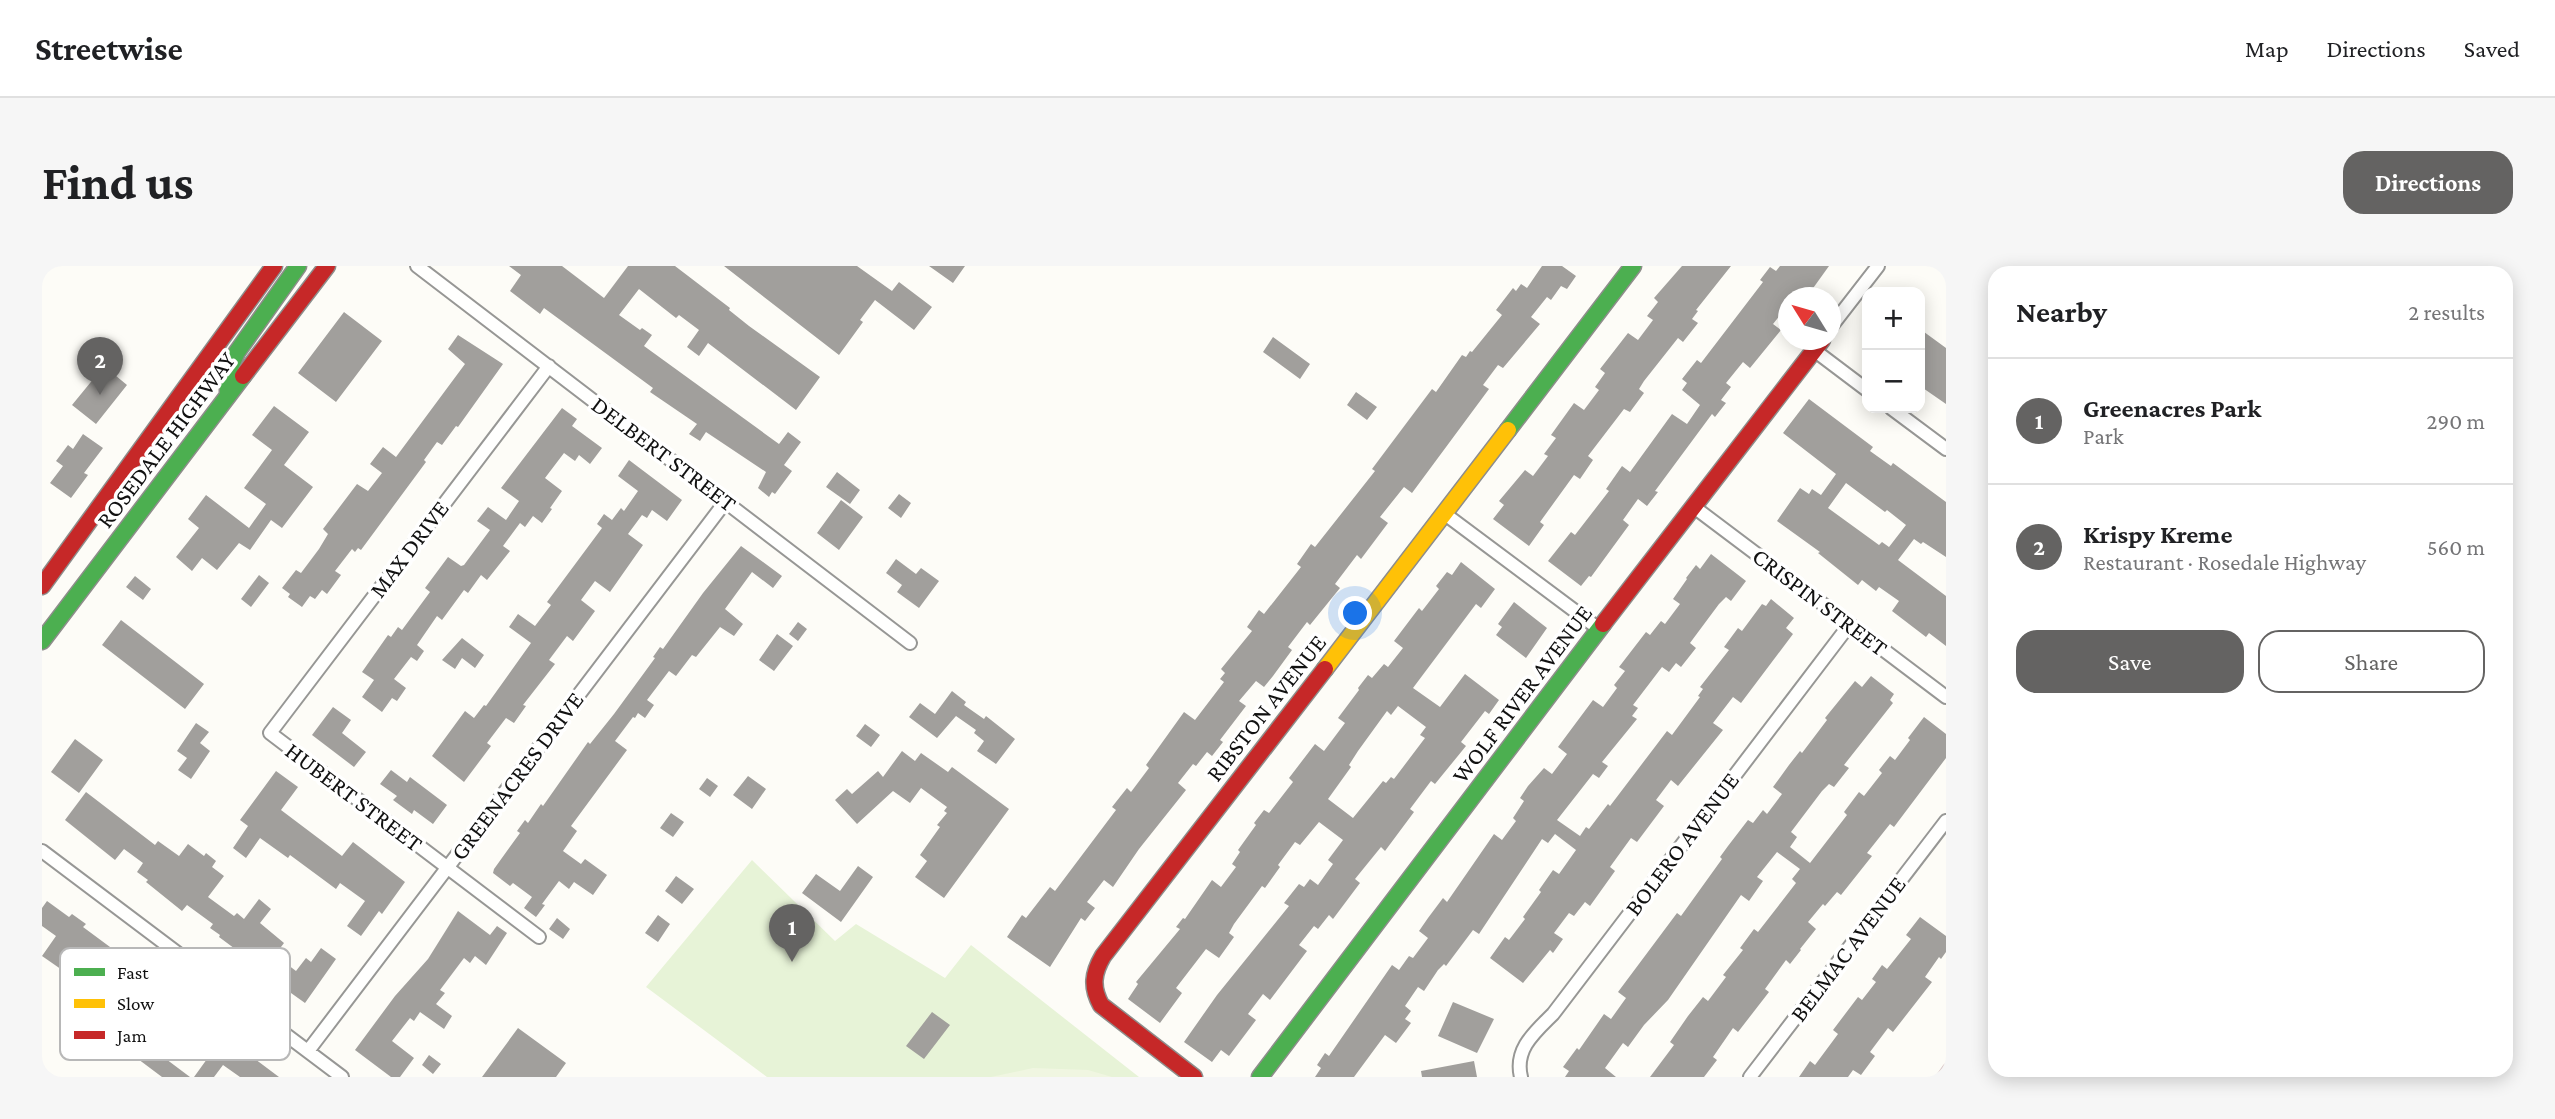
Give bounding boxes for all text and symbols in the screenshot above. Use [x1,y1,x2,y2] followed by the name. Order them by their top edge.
[35,30,183,67] text: Streetwise
[2245,35,2289,62] text: Map
[2327,35,2426,62] text: Directions
[2464,35,2520,62] text: Saved
[2343,151,2513,214] button: Directions
[42,155,194,210] text: Find us
[1778,287,1841,350] north arrow
[1862,287,1925,413] map controls
[1862,287,1925,350] button: +
[2016,295,2107,328] text: Nearby
[2408,299,2485,325] text: 2 results
[77,337,123,395] pin: 2
[91,346,241,533] street label: ROSEDALE HIGHWAY
[1862,350,1925,413] button: −
[587,390,742,517] street label: DELBERT STREET
[2083,394,2261,423] text: Greenacres Park
[2035,408,2043,434] text: 1
[2427,408,2485,434] text: 290 m
[2083,423,2124,449] text: Park
[363,495,454,602] street label: MAX DRIVE
[2083,520,2232,549] text: Krispy Kreme
[2033,534,2045,560] text: 2
[2427,534,2485,560] text: 560 m
[1747,542,1893,661] street label: CRISPIN STREET
[2083,549,2366,575] text: Restaurant · Rosedale Highway
[1338,596,1372,630] your location
[1446,600,1597,788] street label: WOLF RIVER AVENUE
[1200,629,1331,786] street label: RIBSTON AVENUE
[2016,630,2244,693] button: Save
[2258,630,2485,693] button: Share
[445,686,589,865] street label: GREENACRES DRIVE
[281,736,428,857] street label: HUBERT STREET
[1619,767,1744,921] street label: BOLERO AVENUE
[1784,871,1911,1027] street label: BELMAC AVENUE
[769,904,815,962] pin: 1
[60,948,290,1060] legend
[117,962,149,983] text: Fast
[117,993,154,1014] text: Slow
[115,1025,147,1046] text: Jam

